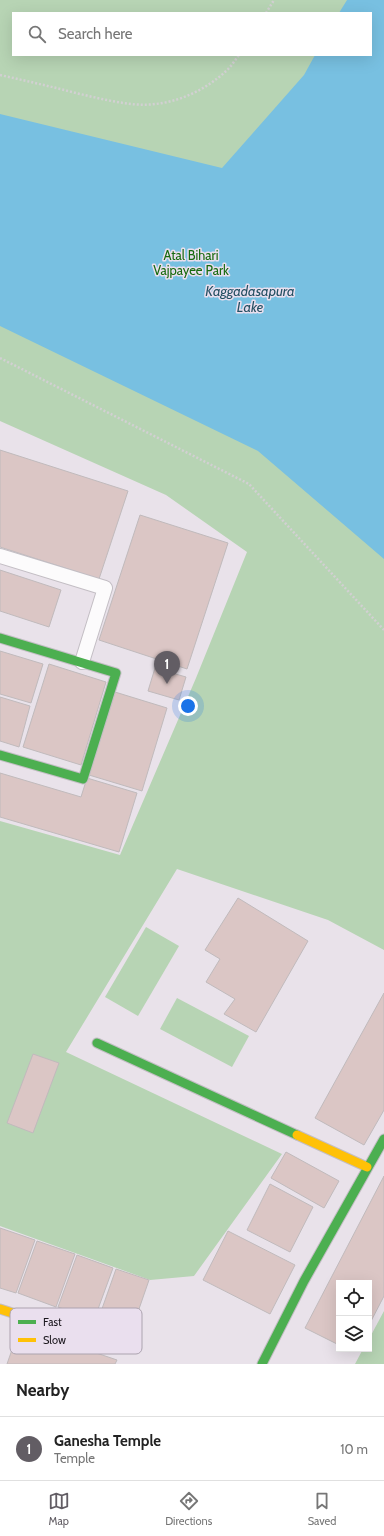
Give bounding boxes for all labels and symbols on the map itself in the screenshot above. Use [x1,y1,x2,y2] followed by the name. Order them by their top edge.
[153,247,229,279] park label: Atal Bihari Vajpayee Park
[205,282,295,316] water label: Kaggadasapura Lake
[154,651,180,684] pin: 1
[178,696,198,716] your location
[10,1308,142,1354] legend
[43,1315,62,1329] text: Fast
[43,1333,66,1347] text: Slow

